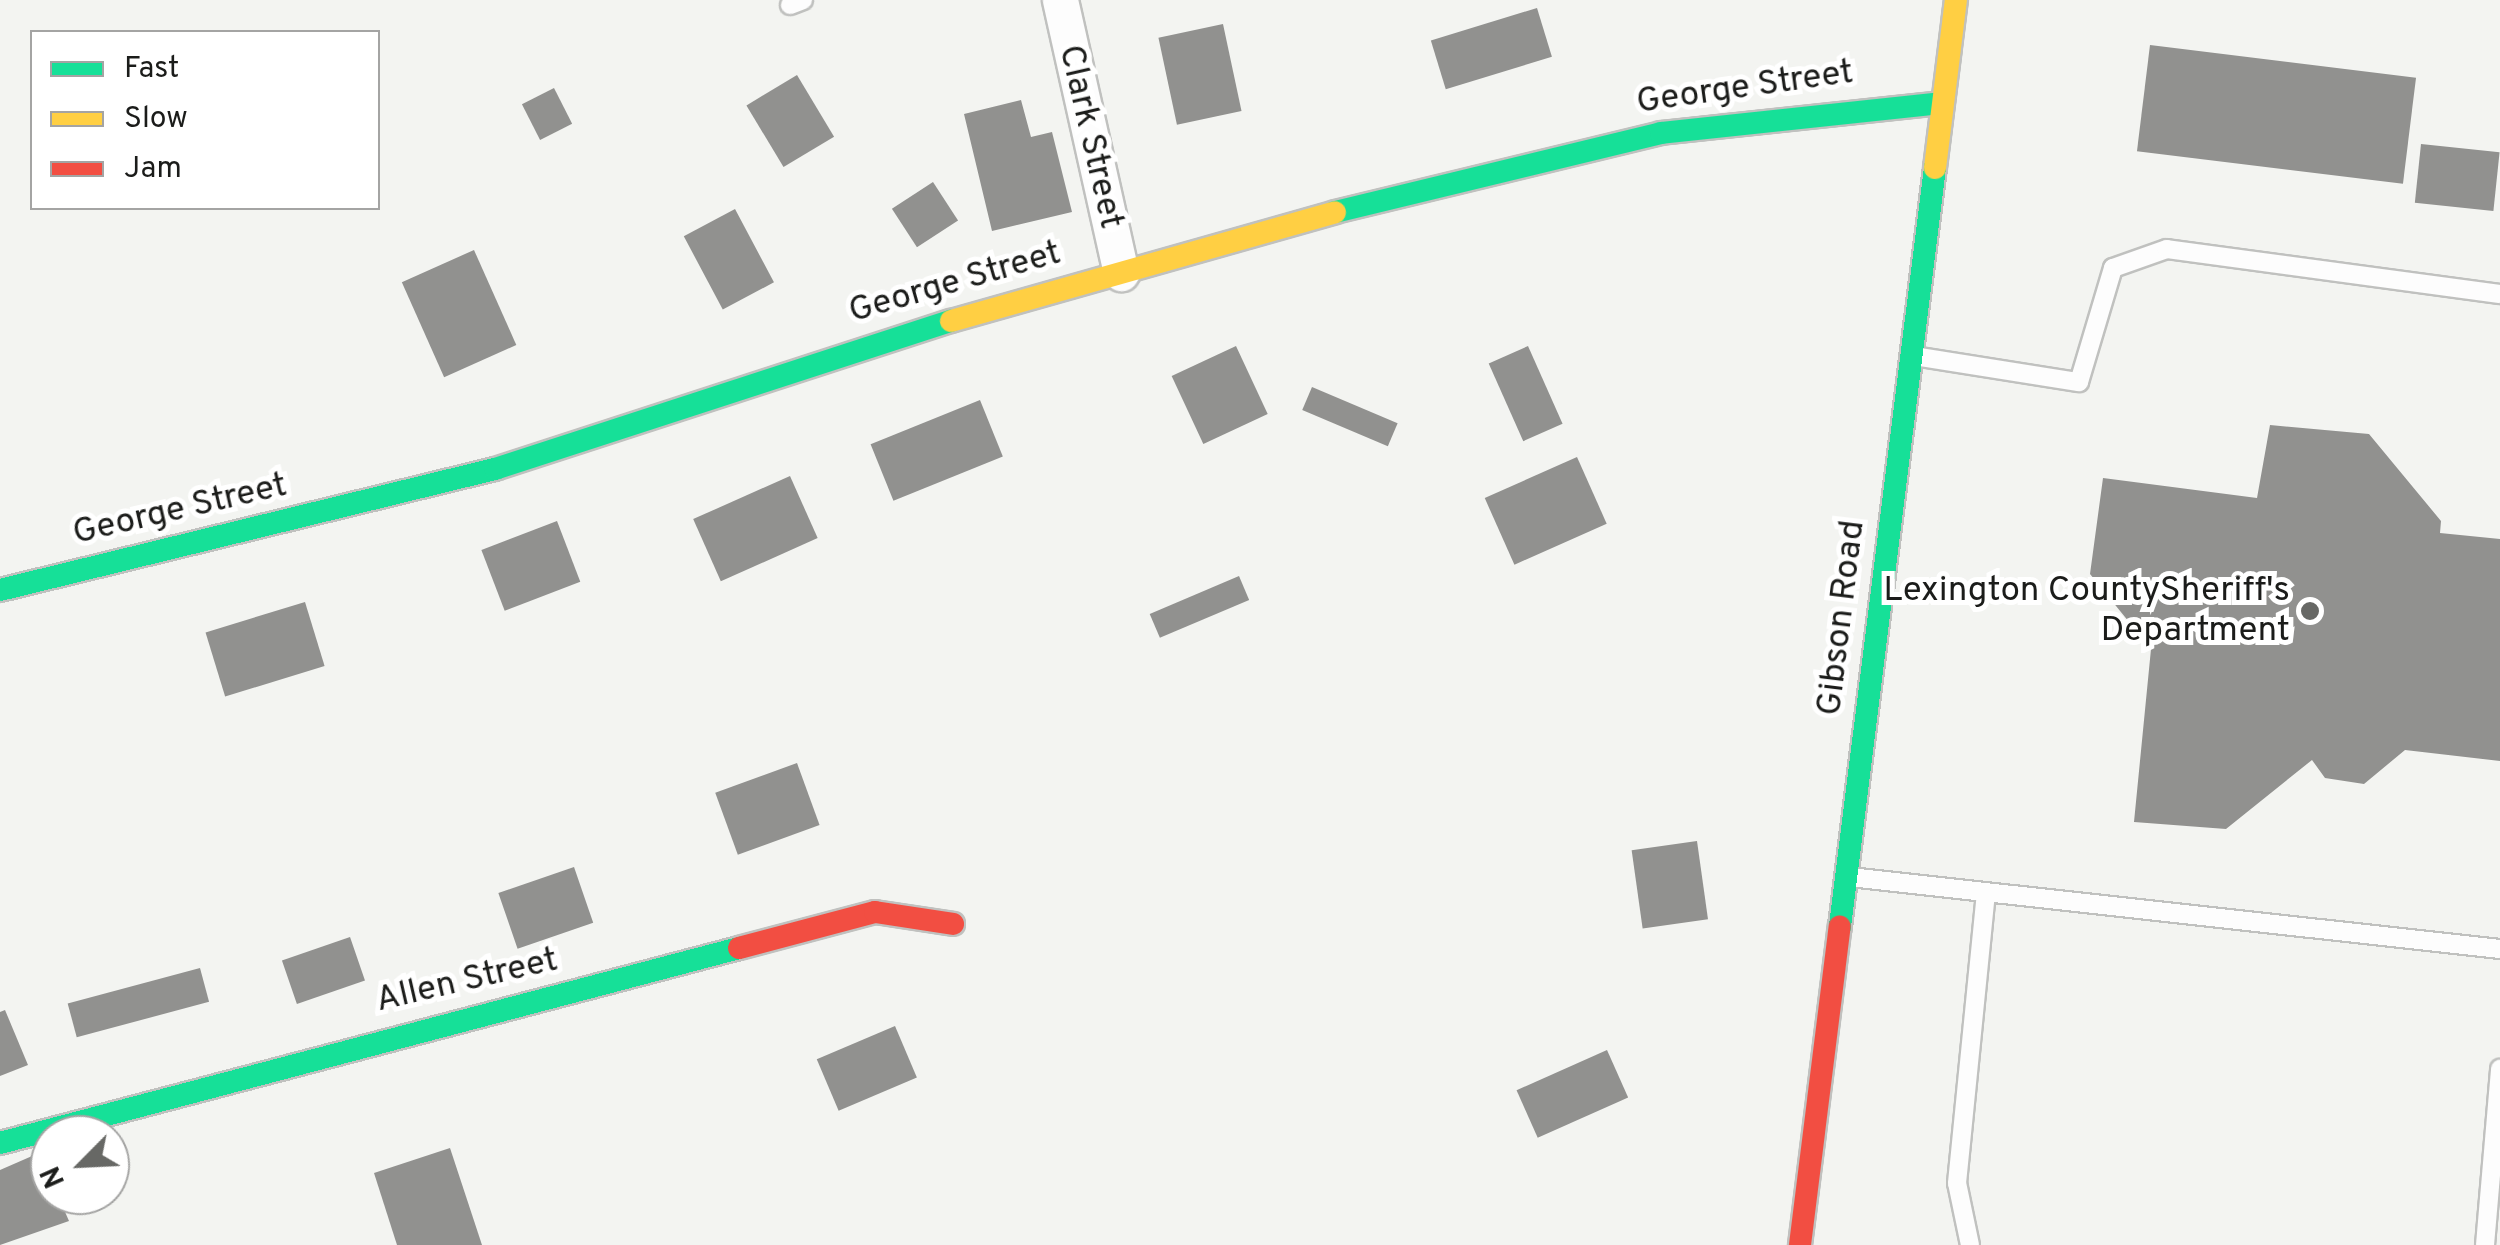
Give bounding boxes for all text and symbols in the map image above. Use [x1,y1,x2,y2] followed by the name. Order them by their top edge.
[30,30,380,210] legend
[1048,41,1132,233] street label: Clark Street
[124,51,179,88] text: Fast
[1634,52,1856,124] street label: George Street
[124,101,188,138] text: Slow
[124,151,182,188] text: Jam
[844,233,1066,333] street label: George Street
[69,465,291,555] street label: George Street
[1809,518,1875,718] street label: Gibson Road
[1883,570,2290,652] place label: Lexington CountySheriff's Department
[2299,600,2321,622] marker: Lexington CountySheriff's Department
[372,940,562,1022] street label: Allen Street
[30,1115,130,1215] north arrow
[34,1160,75,1193] text: N

